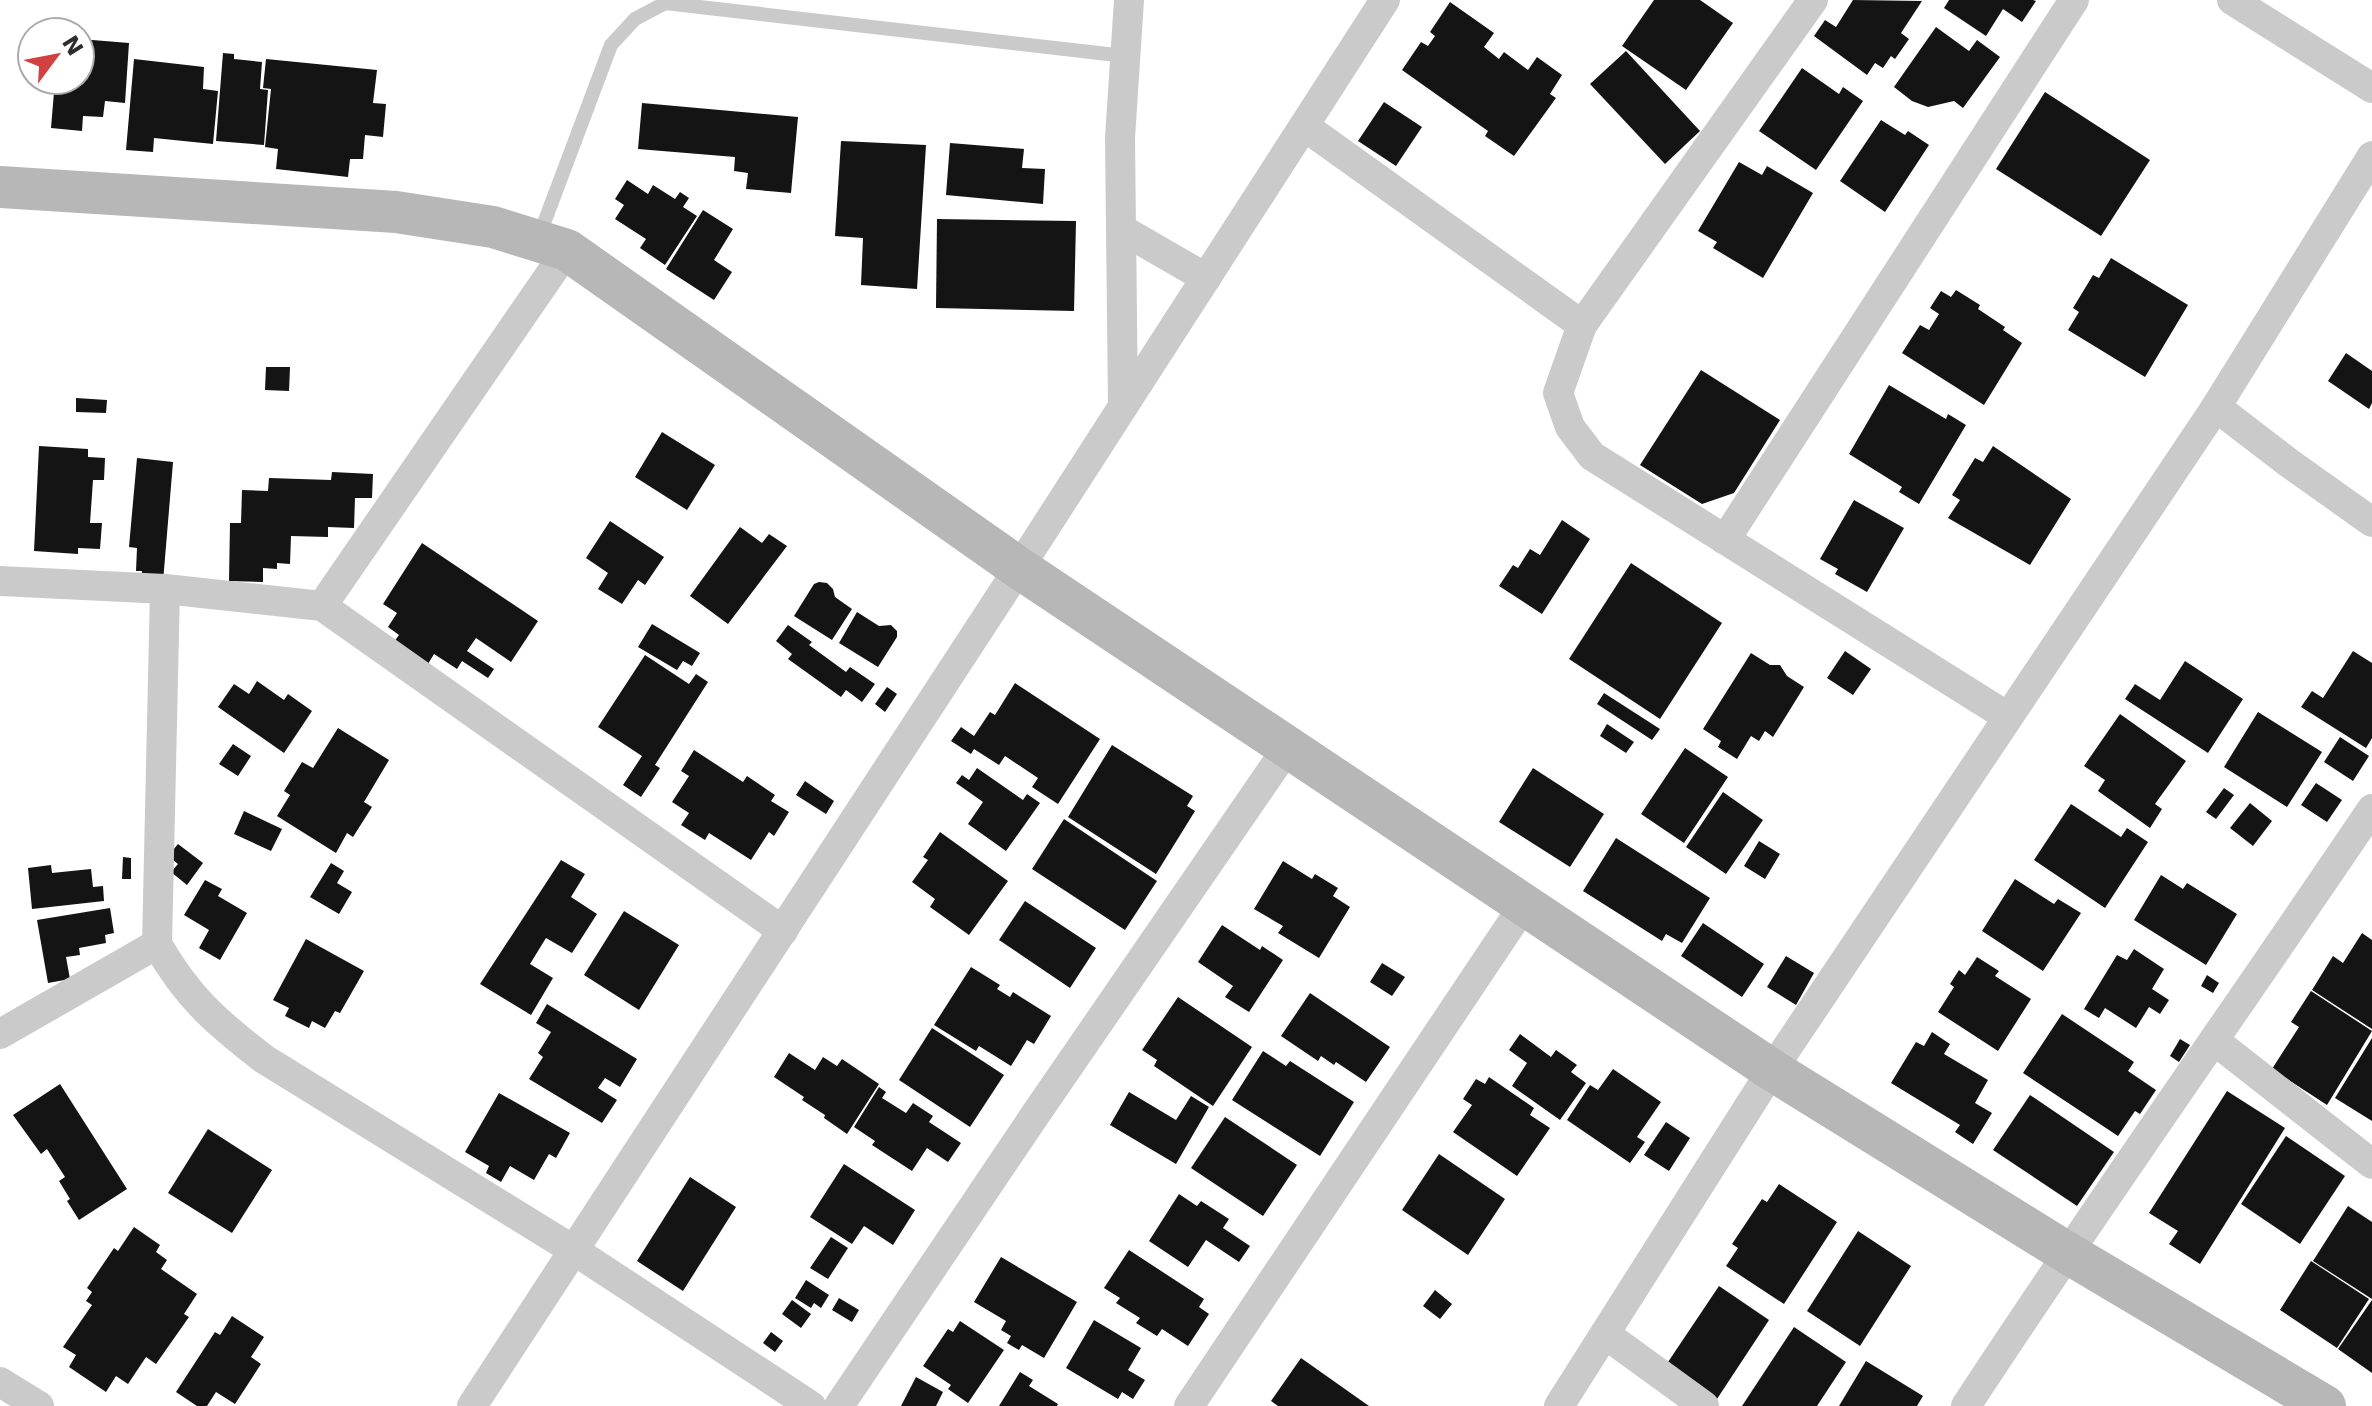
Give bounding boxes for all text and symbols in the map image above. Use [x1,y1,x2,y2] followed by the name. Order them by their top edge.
[16,16,96,96] north arrow
[57,31,88,60] text: N

